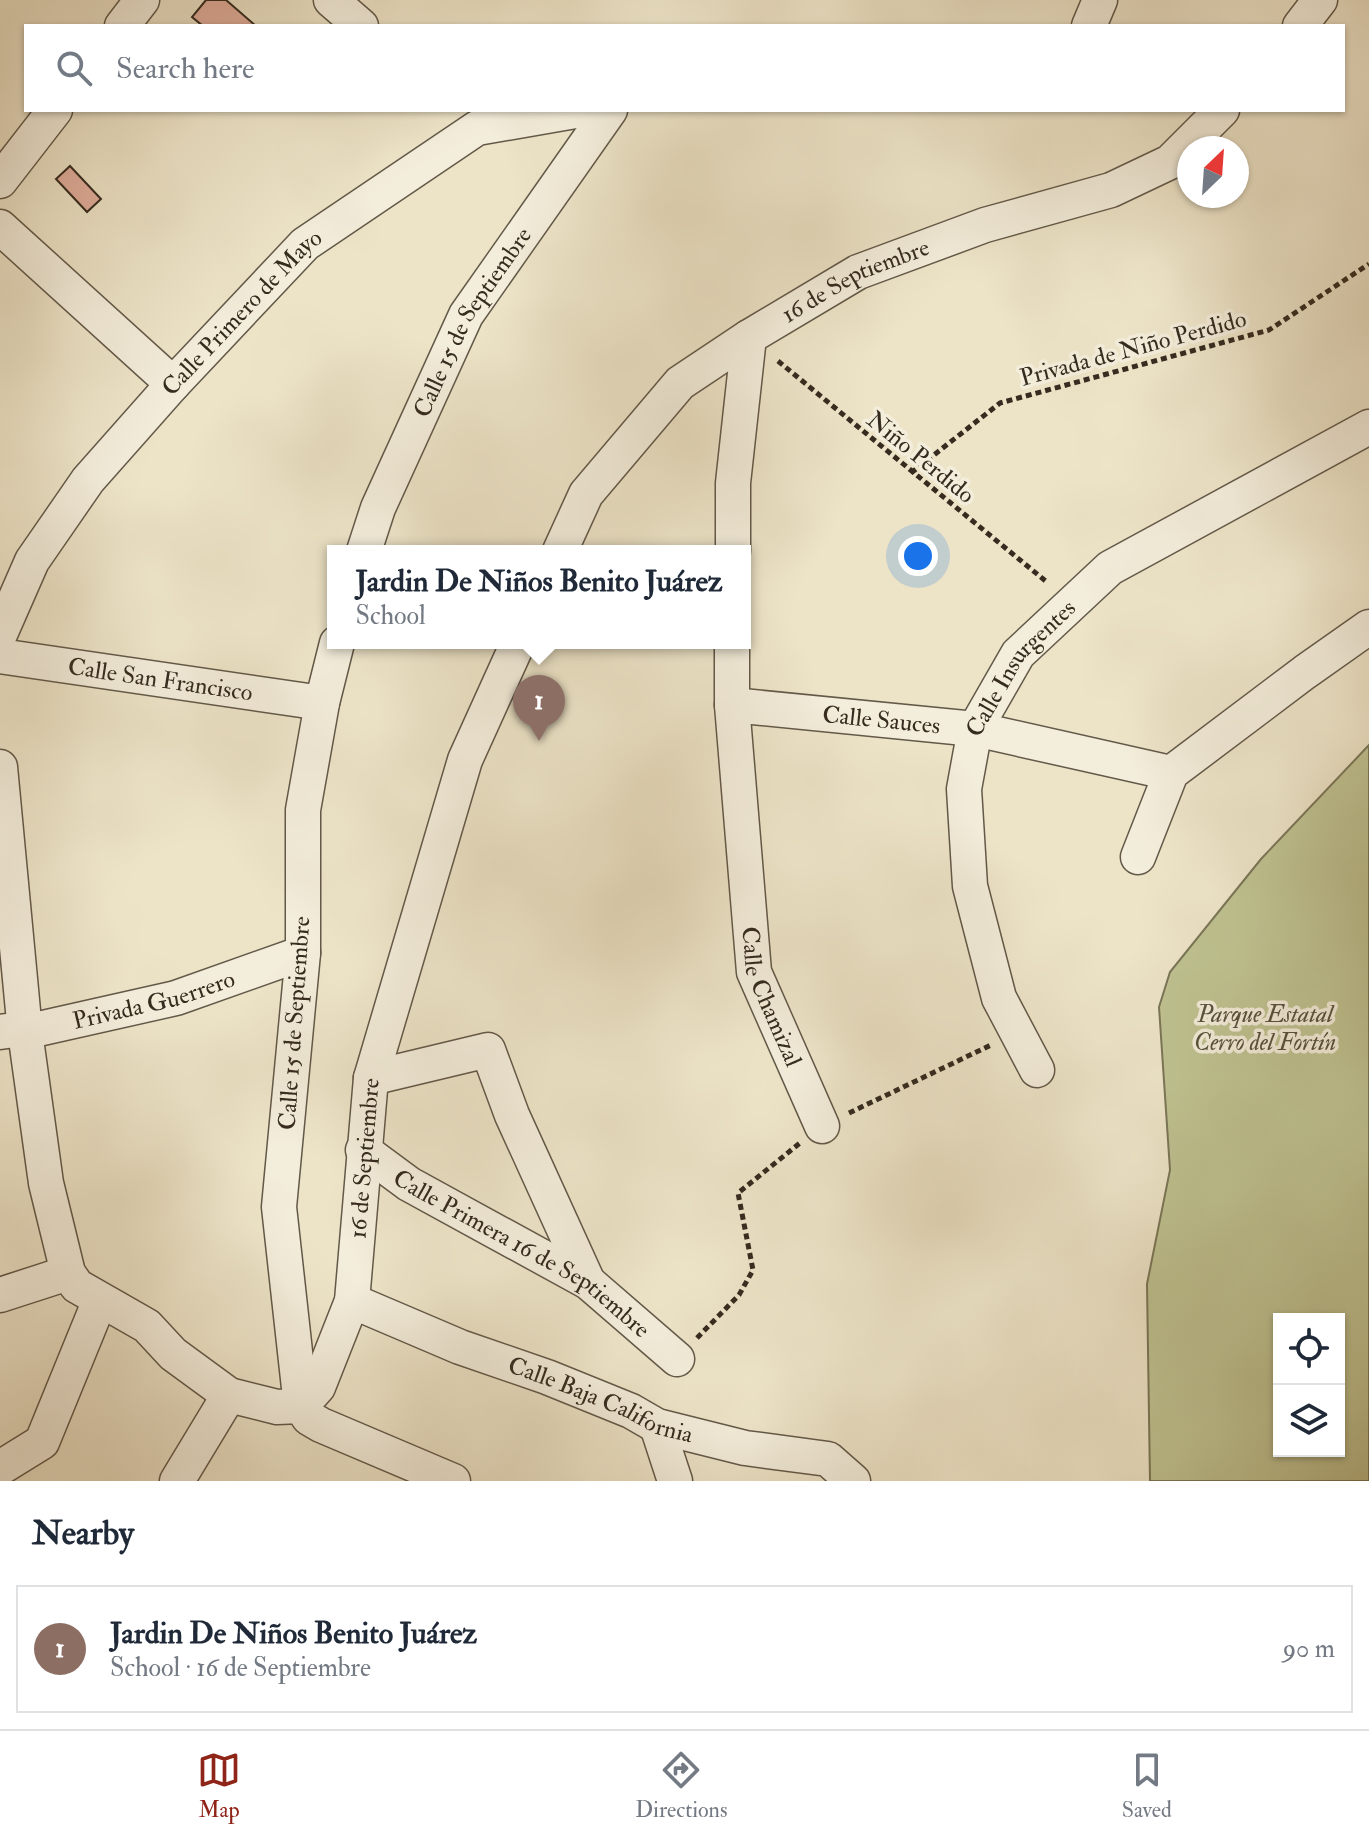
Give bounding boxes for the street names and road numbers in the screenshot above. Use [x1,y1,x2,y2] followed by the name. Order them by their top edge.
[406,221,539,422] street label: Calle 15 de Septiembre
[155,222,328,402] street label: Calle Primero de Mayo
[776,232,934,330] street label: 16 de Septiembre
[1017,303,1250,394] street label: Privada de Niño Perdido
[860,404,981,510] street label: Niño Perdido
[959,593,1083,743] street label: Calle Insurgentes
[66,651,255,709] street label: Calle San Francisco
[821,699,942,741] street label: Calle Sauces
[272,915,317,1131] street label: Calle 15 de Septiembre
[734,925,809,1072] street label: Calle Chamizal
[70,963,239,1037] street label: Privada Guerrero
[342,1077,387,1240] street label: 16 de Septiembre
[387,1162,656,1345] street label: Calle Primera 16 de Septiembre
[504,1350,697,1451] street label: Calle Baja California

